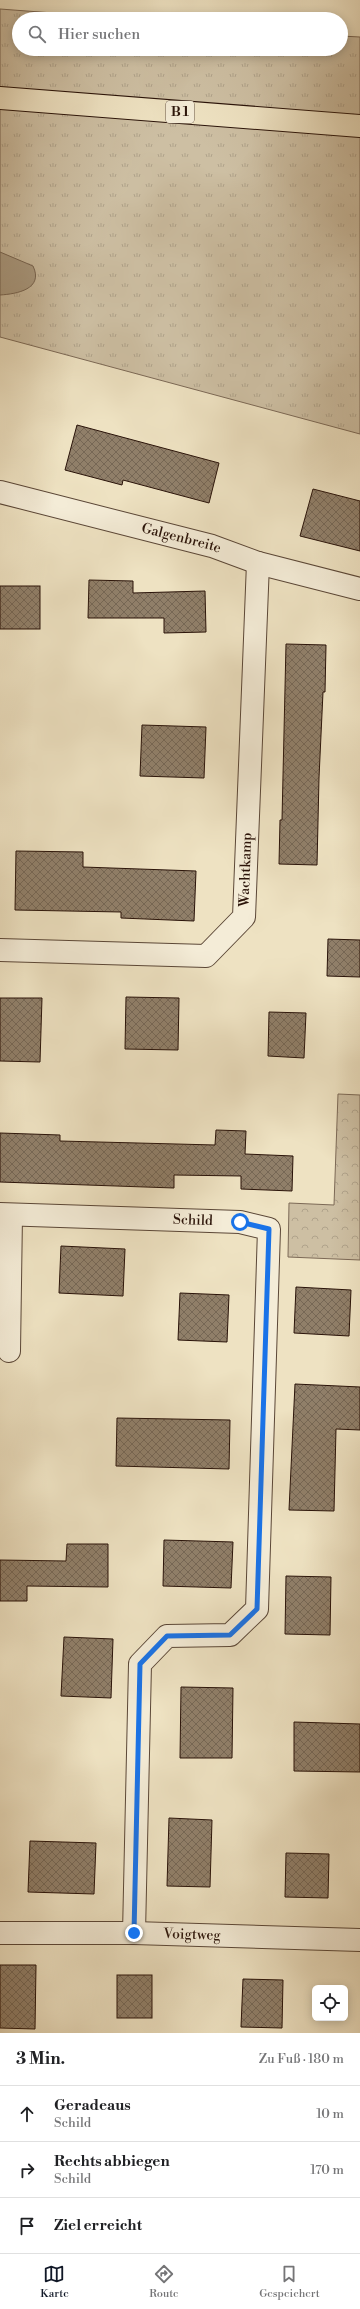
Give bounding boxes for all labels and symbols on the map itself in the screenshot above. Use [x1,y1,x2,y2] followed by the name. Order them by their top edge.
[166,101,194,123] road number: B 1
[140,519,224,558] street label: Galgenbreite
[235,832,256,908] street label: Wachtkamp
[173,1211,213,1230] street label: Schild
[231,1213,249,1231] route start
[125,1924,143,1942] route end
[162,1925,222,1945] street label: Voigtweg

